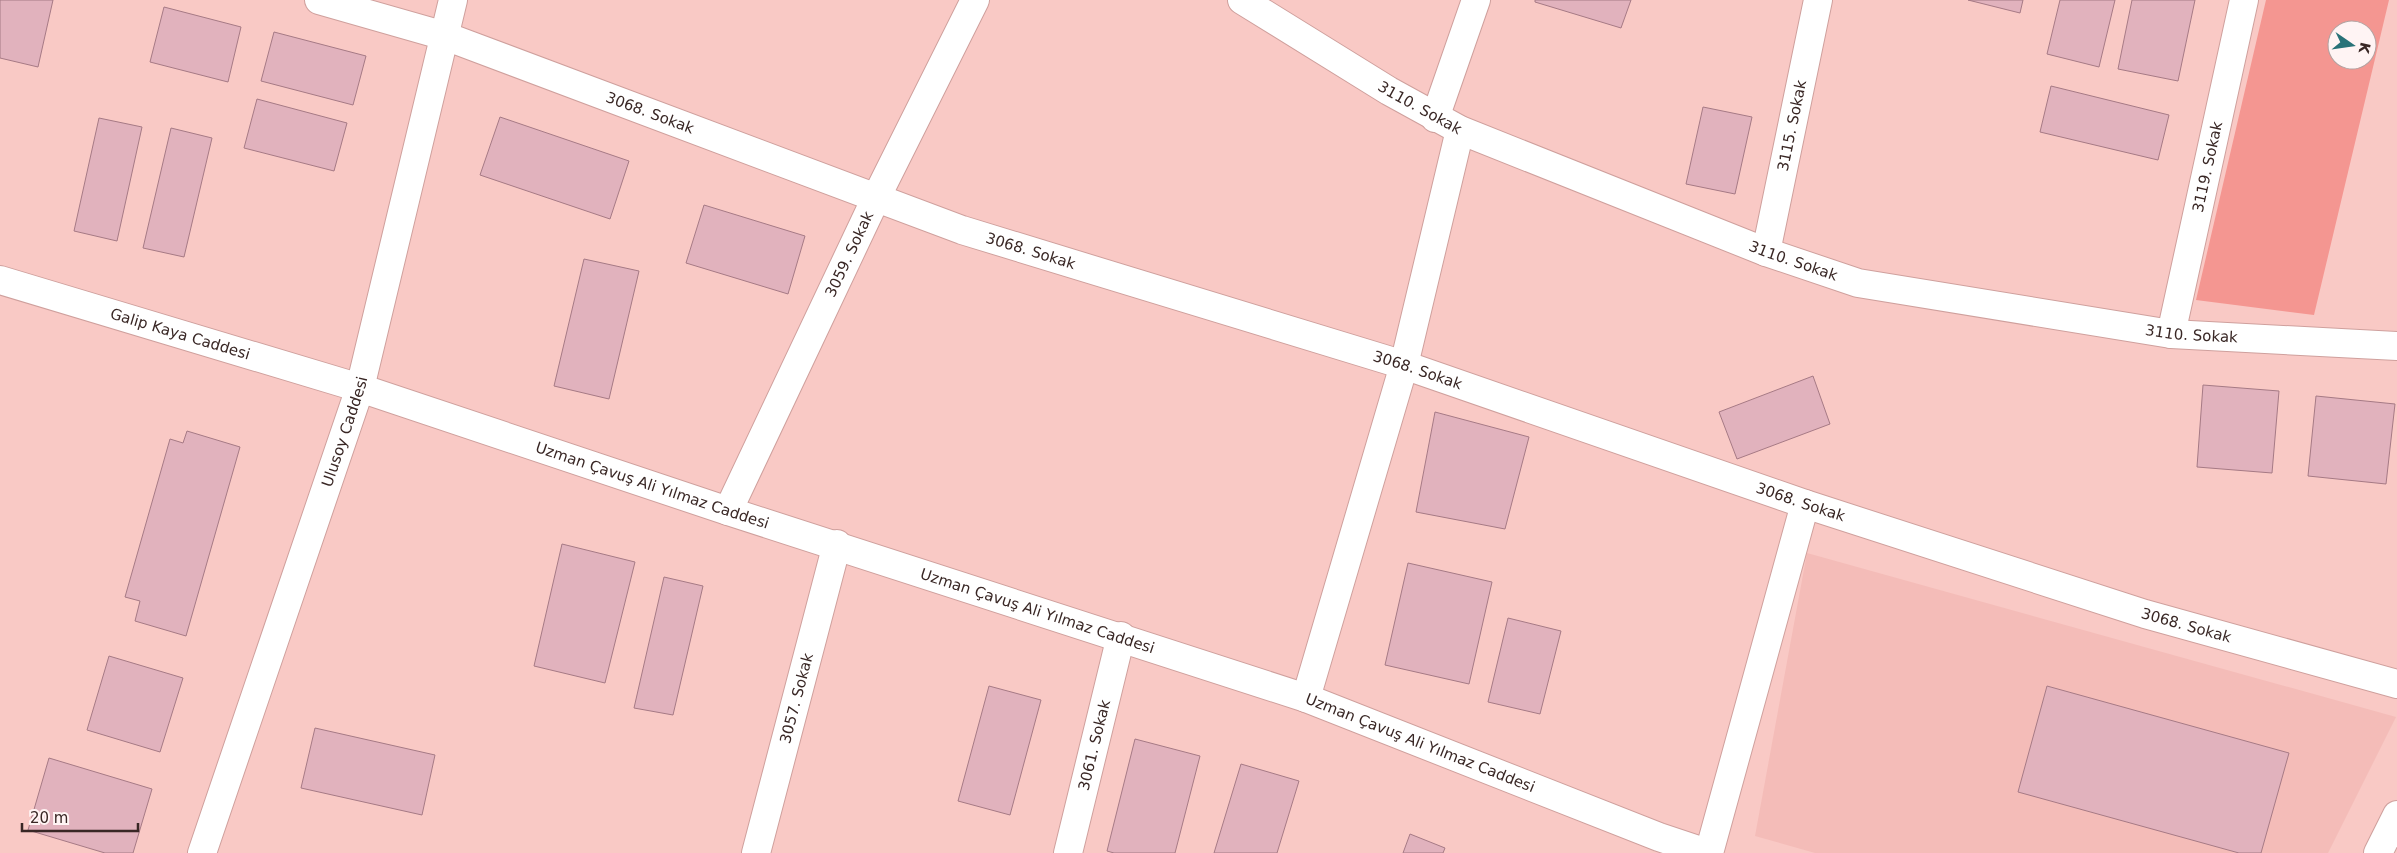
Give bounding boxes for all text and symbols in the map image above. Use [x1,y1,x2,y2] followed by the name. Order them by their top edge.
[2327,20,2377,70] north arrow
[2355,41,2374,56] text: K
[1375,77,1465,138] street label: 3110. Sokak
[1774,78,1810,173] street label: 3115. Sokak
[603,88,697,138] street label: 3068. Sokak
[2189,119,2226,214] street label: 3119. Sokak
[821,208,878,300] street label: 3059. Sokak
[984,229,1078,273] street label: 3068. Sokak
[1746,237,1840,285] street label: 3110. Sokak
[108,305,252,363] street label: Galip Kaya Caddesi
[2144,321,2239,347] street label: 3110. Sokak
[1371,347,1465,394] street label: 3068. Sokak
[318,375,371,489] street label: Ulusoy Caddesi
[533,438,771,533] street label: Uzman Çavuş Ali Yılmaz Caddesi
[1754,479,1848,525] street label: 3068. Sokak
[918,565,1157,657] street label: Uzman Çavuş Ali Yılmaz Caddesi
[2139,604,2234,647] street label: 3068. Sokak
[776,651,817,745] street label: 3057. Sokak
[1303,690,1537,796] street label: Uzman Çavuş Ali Yılmaz Caddesi
[1075,698,1114,792] street label: 3061. Sokak
[22,800,139,832] scale bar
[30,809,68,827] text: 20 m

